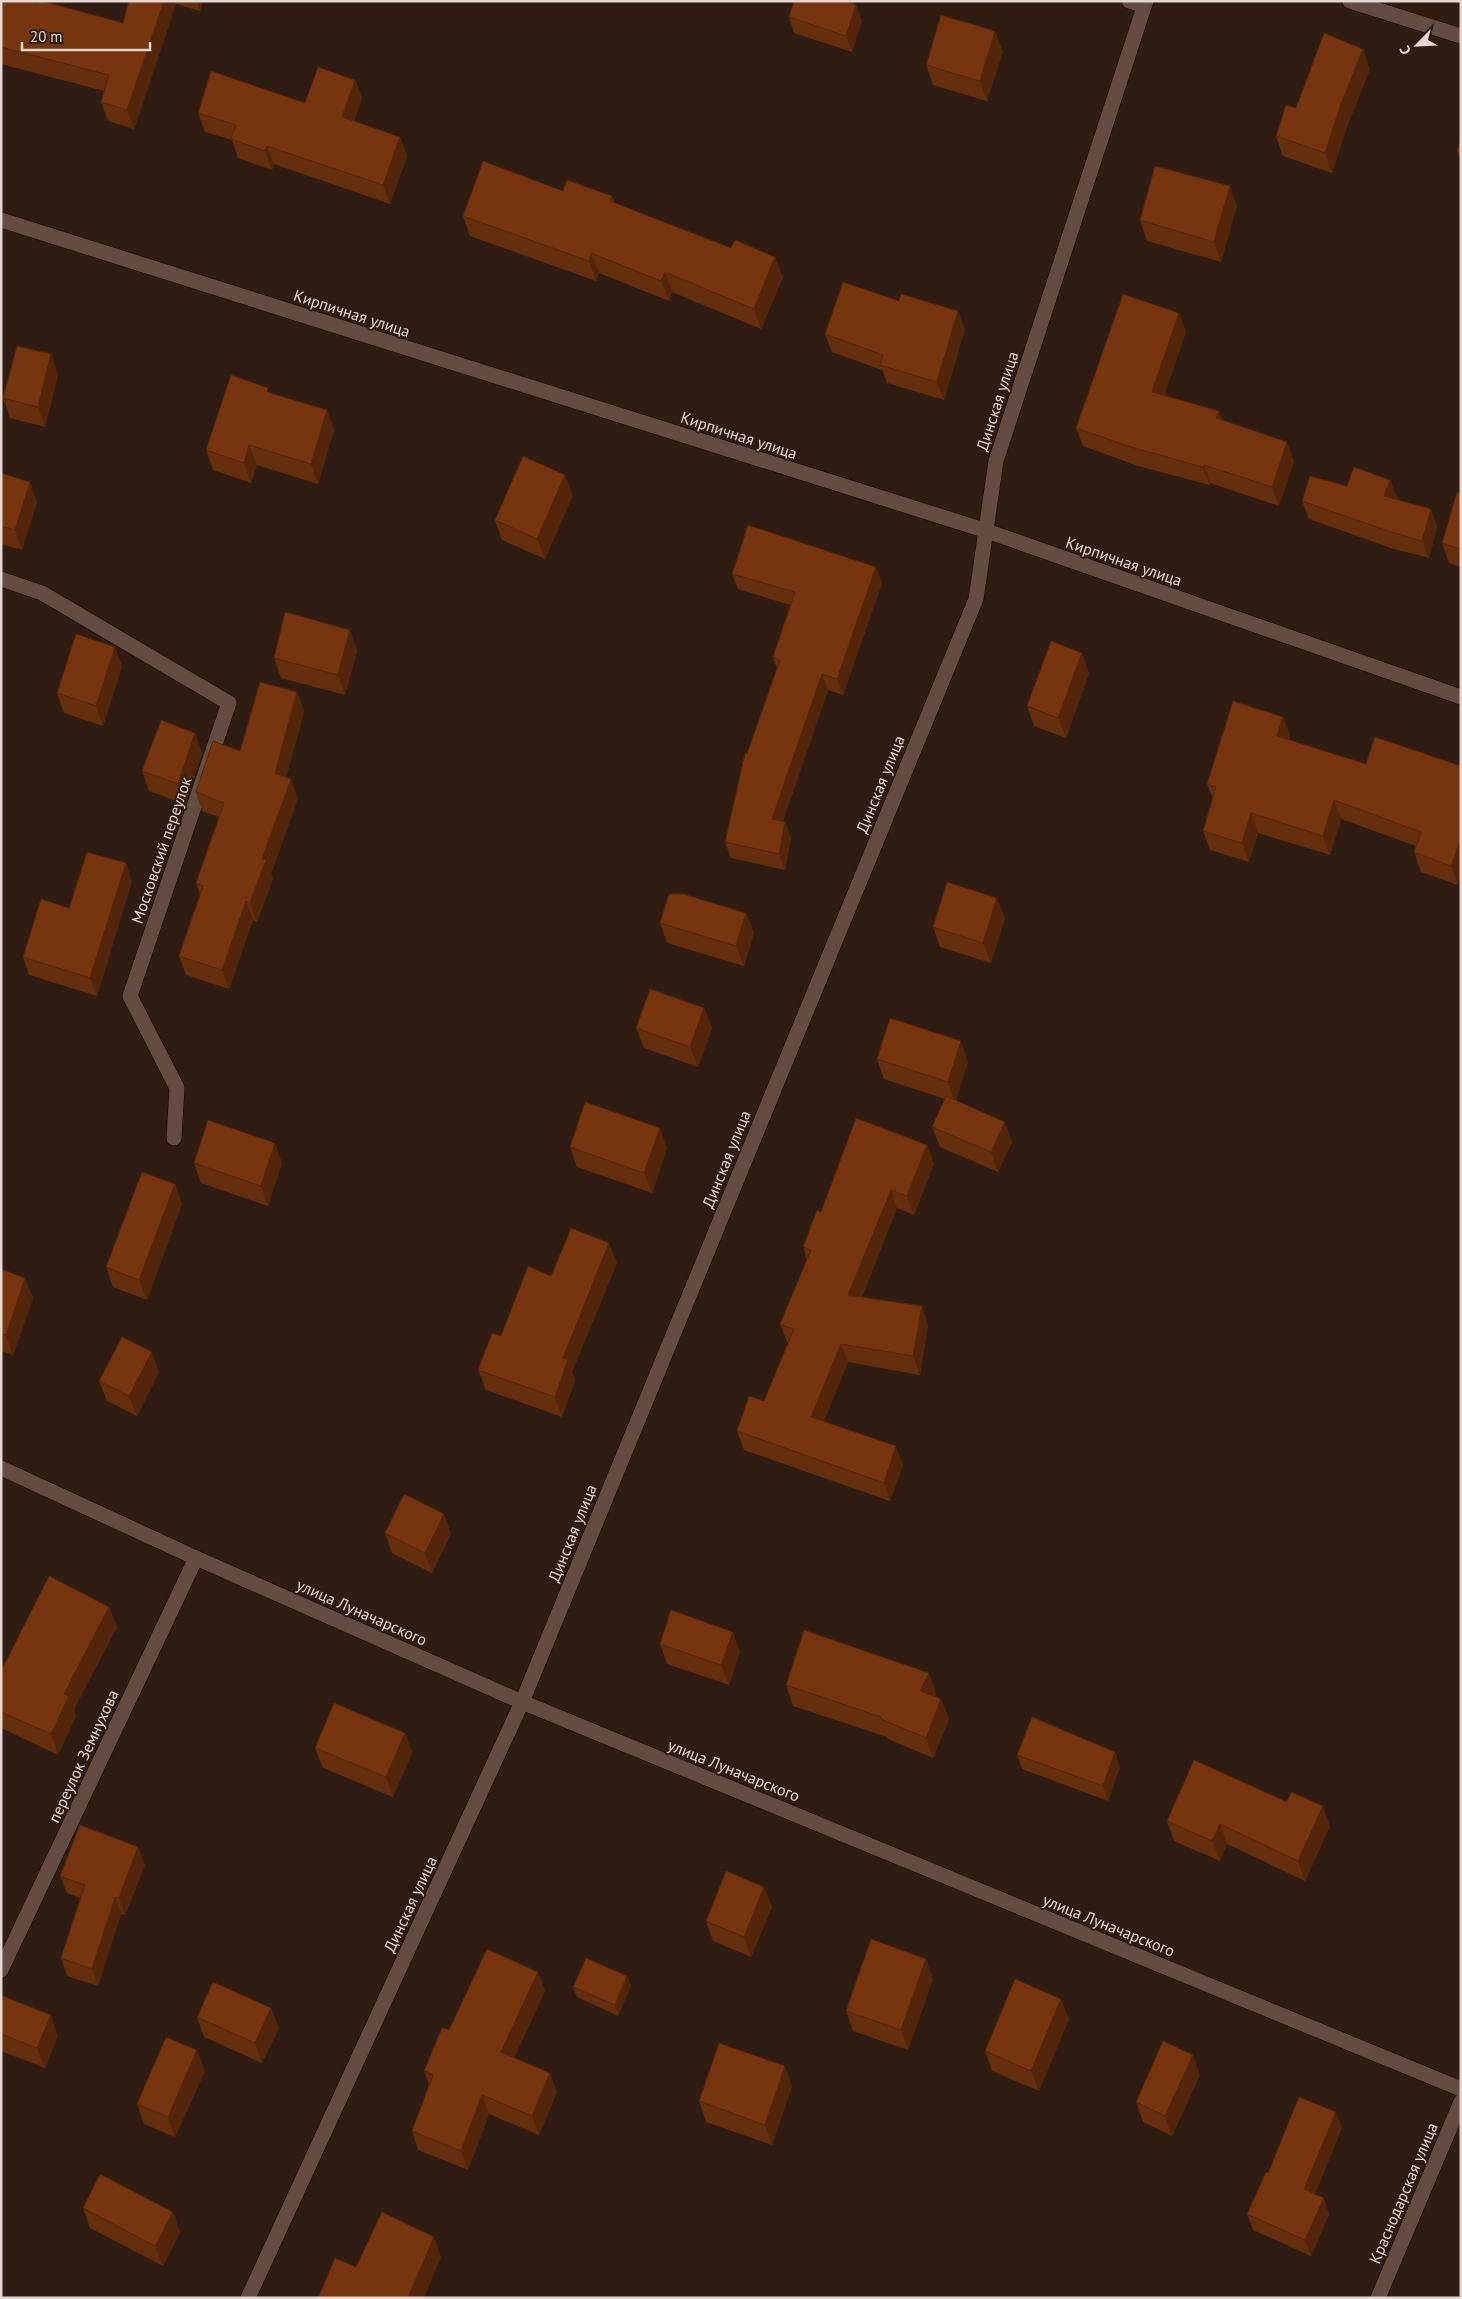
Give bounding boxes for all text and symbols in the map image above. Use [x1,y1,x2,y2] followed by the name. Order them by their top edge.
[22,20,150,52] scale bar
[1392,20,1442,70] north arrow
[30,27,63,46] text: 20 m
[1395,43,1415,58] text: С
[291,285,413,341] street label: Кирпичная улица
[972,349,1022,453] street label: Динская улица
[678,407,800,463] street label: Кирпичная улица
[1063,532,1185,590] street label: Кирпичная улица
[851,732,909,836] street label: Динская улица
[127,774,196,926] street label: Московский переулок
[697,1107,755,1211] street label: Динская улица
[543,1481,601,1585] street label: Динская улица
[294,1574,430,1650] street label: улица Луначарского
[43,1686,123,1826] street label: переулок Земнухова
[665,1734,803,1806] street label: улица Луначарского
[379,1853,441,1955] street label: Динская улица
[1040,1889,1178,1961] street label: улица Луначарского
[1364,2119,1442,2267] street label: Краснодарская улица

